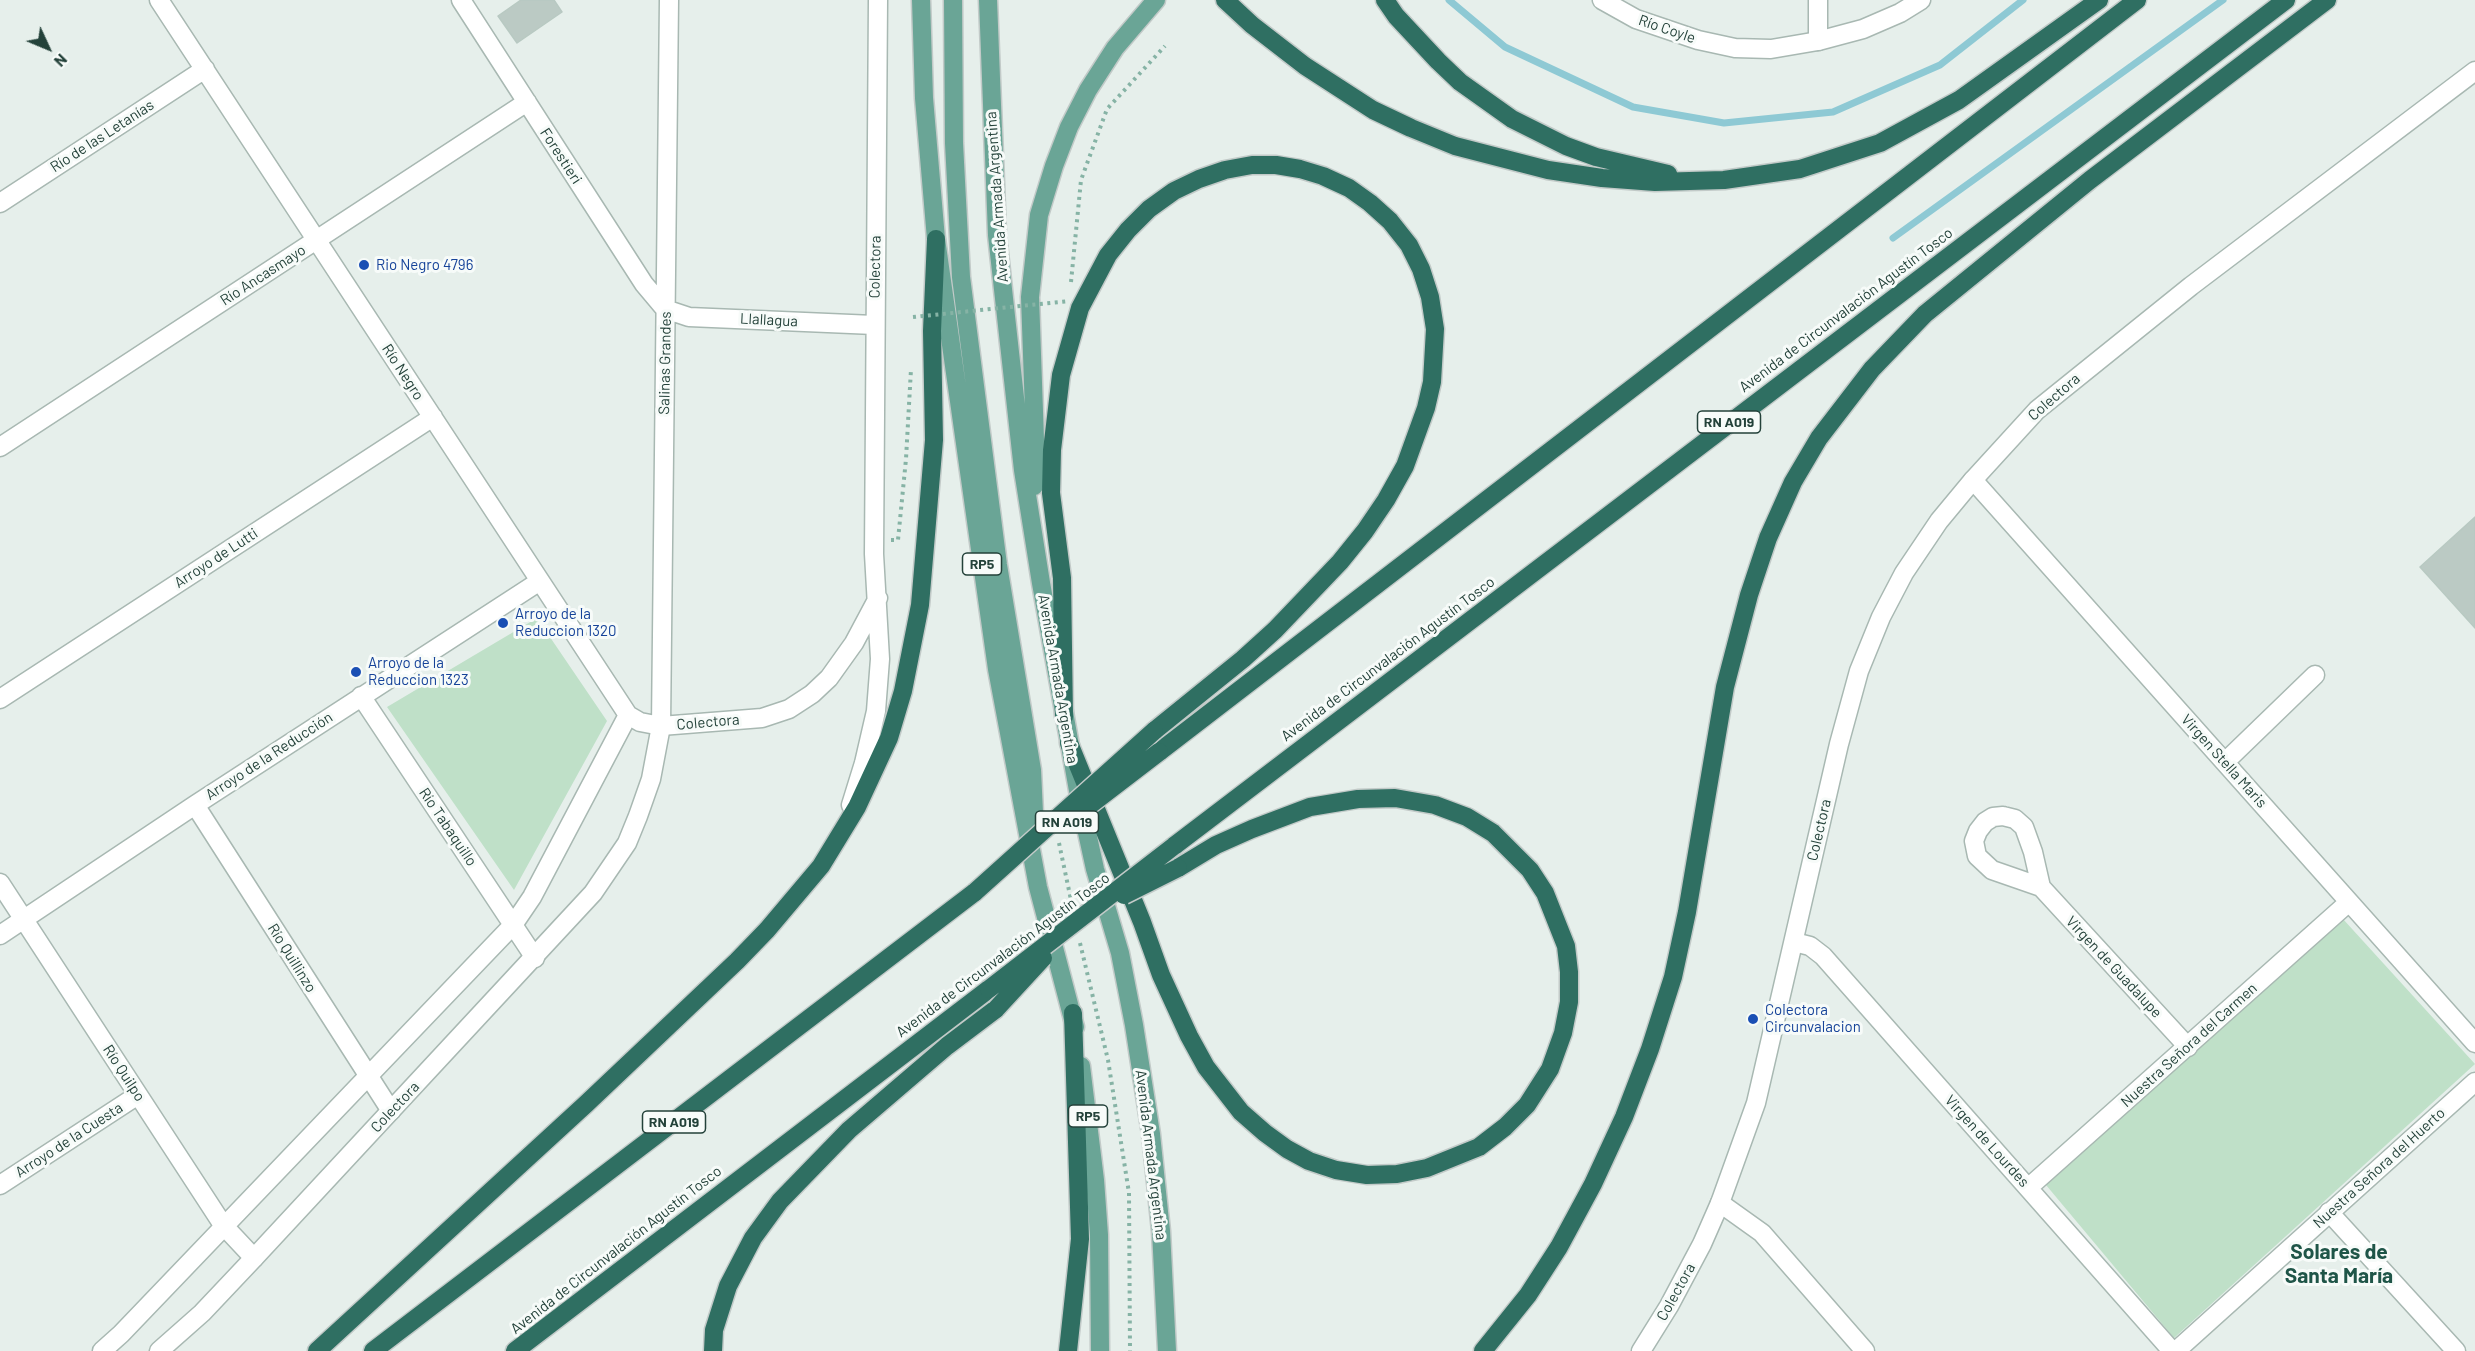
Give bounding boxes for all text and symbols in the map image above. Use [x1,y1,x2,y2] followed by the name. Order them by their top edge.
[1636,11,1698,47] street label: Río Coyle
[18,18,78,78] north arrow
[51,50,72,71] text: N
[47,96,157,176] street label: Río de las Letanías
[982,111,1012,283] street label: Avenida Armada Argentina
[536,125,586,187] street label: Forestieri
[1736,224,1956,396] street label: Avenida de Circunvalación Agustín Tosco
[865,235,885,299] street label: Colectora
[217,241,309,309] street label: Río Ancasmayo
[376,256,473,274] place label: Rio Negro 4796
[357,258,371,272] marker: Rio Negro 4796
[740,309,798,331] street label: Llallagua
[655,311,675,415] street label: Salinas Grandes
[378,341,428,403] street label: Río Negro
[2024,370,2084,424] street label: Colectora
[1698,411,1760,433] road number: RN A019
[171,524,261,592] street label: Arroyo de Lutti
[962,553,1002,575] road number: RP5
[1278,573,1498,745] street label: Avenida de Circunvalación Agustín Tosco
[1034,593,1082,765] street label: Avenida Armada Argentina
[515,605,616,640] place label: Arroyo de la Reduccion 1320
[496,616,510,630] marker: Arroyo de la Reduccion 1320
[368,654,469,689] place label: Arroyo de la Reduccion 1323
[349,665,363,679] marker: Arroyo de la Reduccion 1323
[202,708,336,804] street label: Arroyo de la Reducción
[676,710,740,734] street label: Colectora
[2177,711,2271,811] street label: Virgen Stella Maris
[415,784,481,870] street label: Río Tabaquillo
[1803,797,1835,863] street label: Colectora
[1036,811,1098,833] road number: RN A019
[893,869,1113,1041] street label: Avenida de Circunvalación Agustín Tosco
[2062,912,2166,1022] street label: Virgen de Guadalupe
[264,920,320,996] street label: Río Quillinzo
[2117,979,2261,1111] street label: Nuestra Señora del Carmen
[1765,1001,1861,1036] place label: Colectora Circunvalacion
[1746,1012,1760,1026] marker: Colectora Circunvalacion
[99,1041,149,1105] street label: Río Quilpo
[1132,1069,1170,1241] street label: Avenida Armada Argentina
[367,1078,423,1136] street label: Colectora
[1941,1091,2033,1191] street label: Virgen de Lourdes
[12,1099,126,1181] street label: Arroyo de la Cuesta
[2309,1104,2449,1232] street label: Nuestra Señora del Huerto
[1068,1105,1108,1127] road number: RP5
[642,1111,706,1133] road number: RN A019
[507,1162,725,1338] street label: Avenida de Circunvalación Agustín Tosco
[2285,1239,2393,1289] district label: Solares de Santa María
[1653,1260,1699,1324] street label: Colectora

